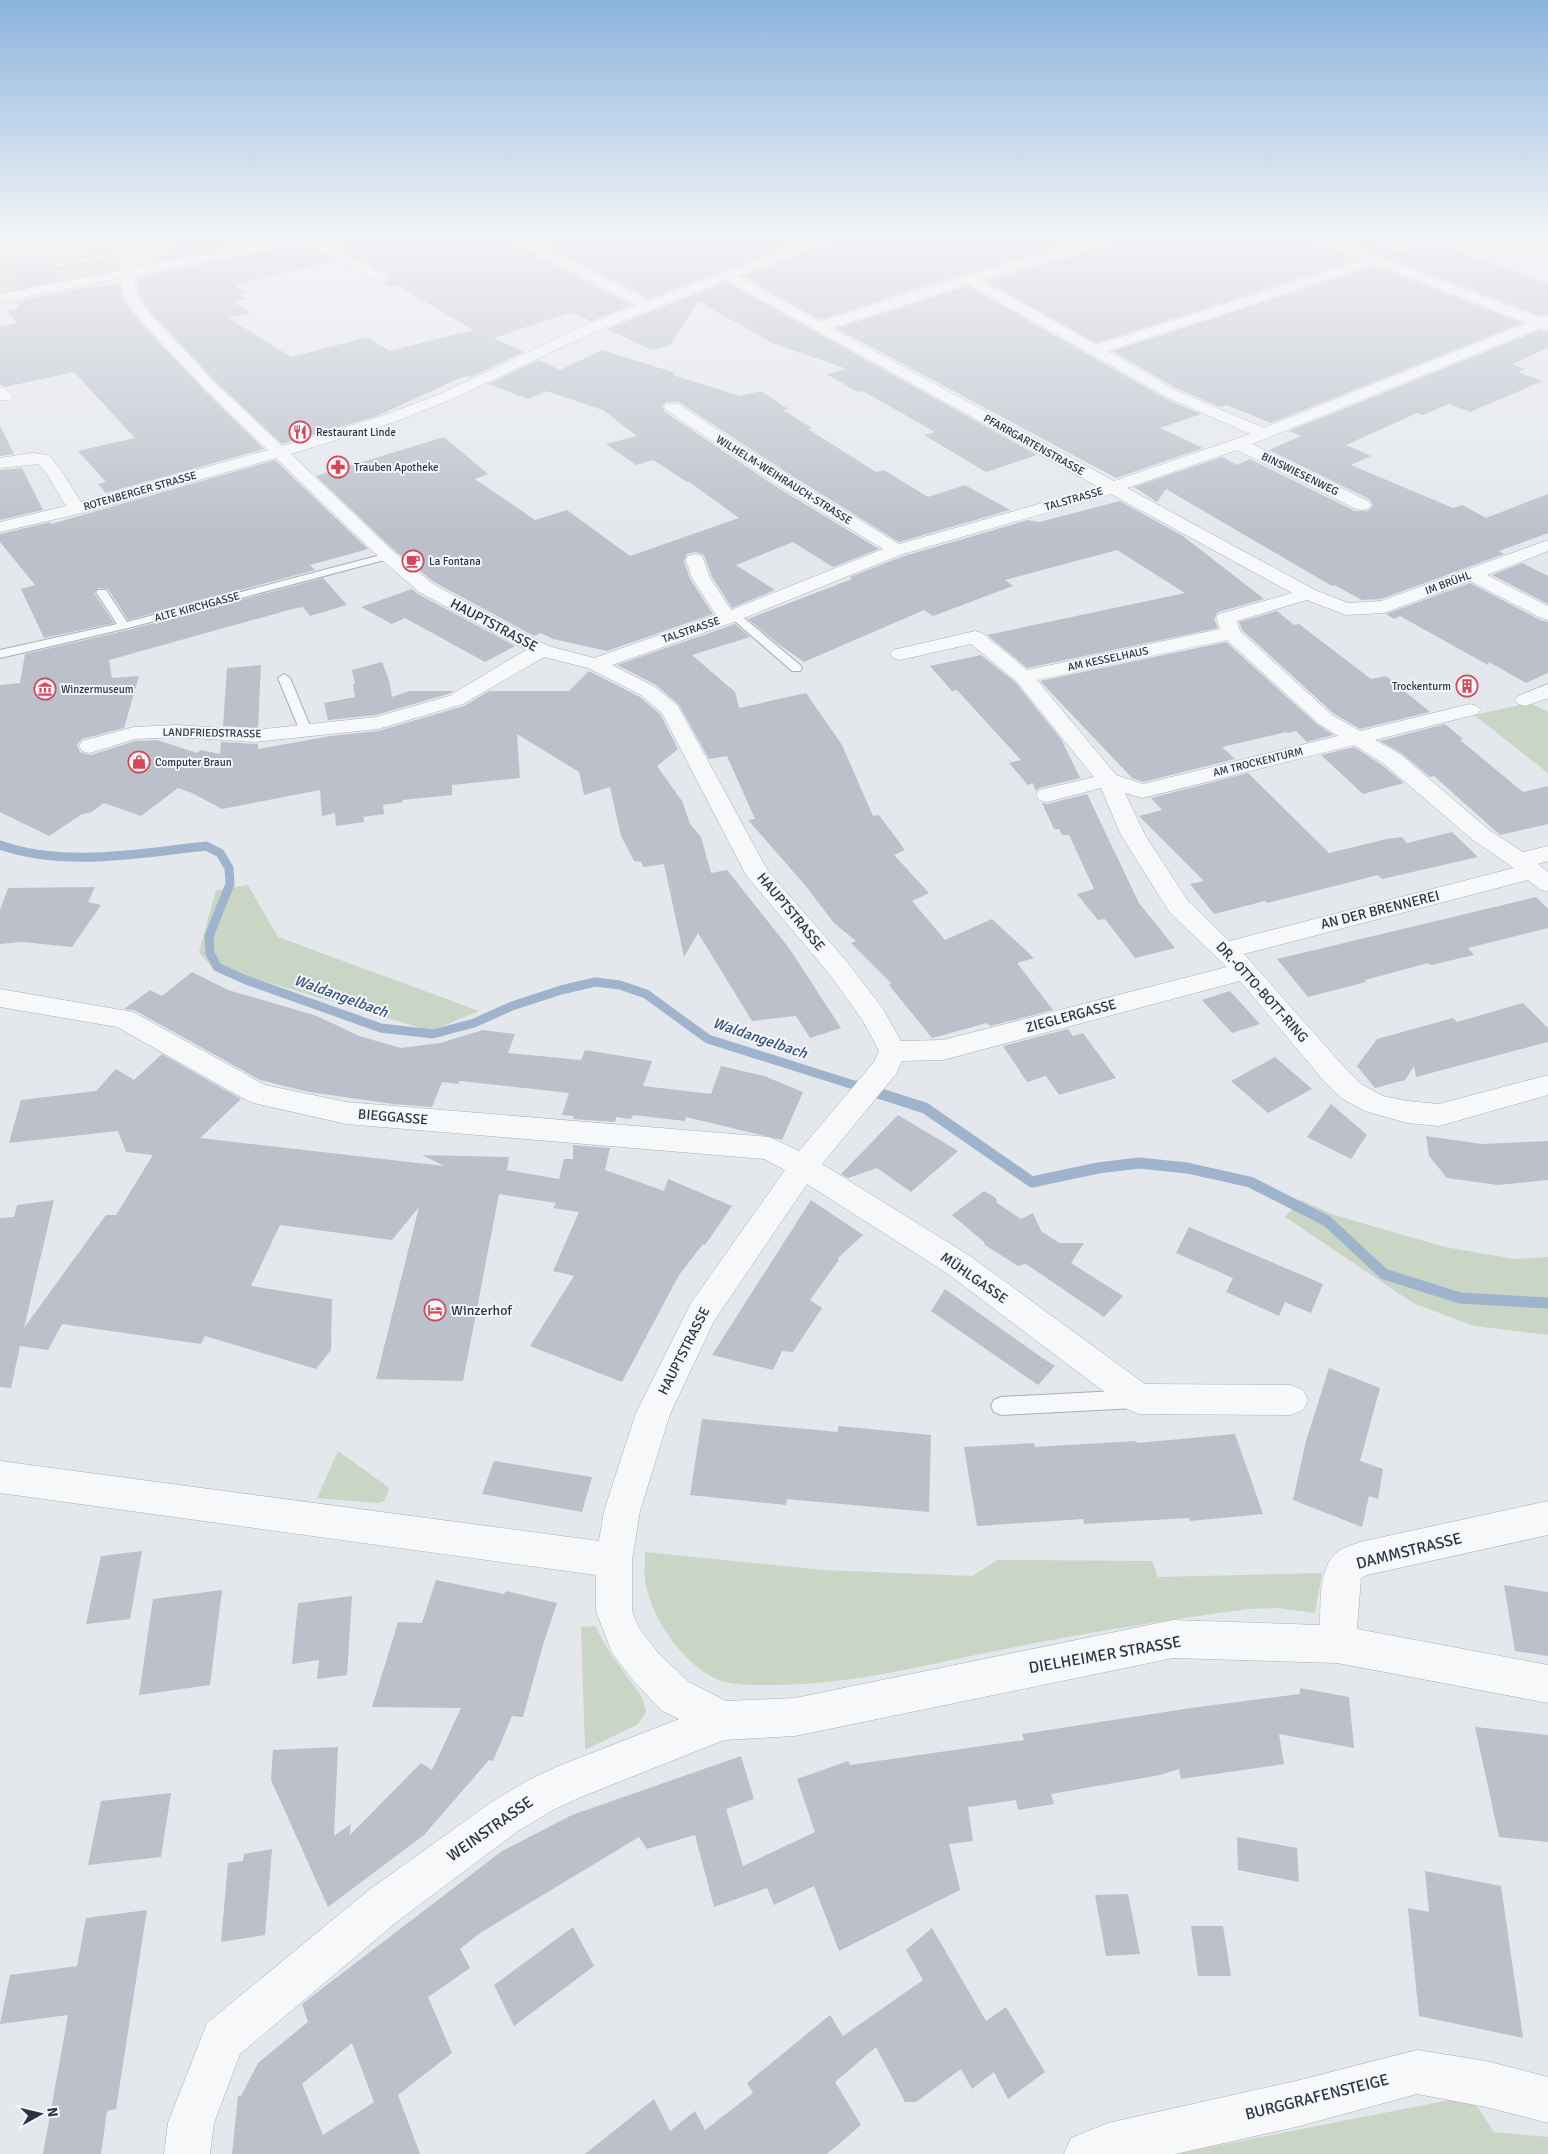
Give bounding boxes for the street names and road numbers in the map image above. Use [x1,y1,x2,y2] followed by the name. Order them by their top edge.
[981,412,1087,478] street label: PFARRGARTENSTRASSE
[714,433,854,527] street label: WILHELM-WEIHRAUCH-STRASSE
[1259,450,1341,498] street label: BINSWIESENWEG
[82,469,198,513] street label: ROTENBERGER STRASSE
[1043,484,1105,514] street label: TALSTRASSE
[1423,568,1473,597] street label: IM BRÜHL
[153,589,241,625] street label: ALTE KIRCHGASSE
[447,595,541,655] street label: HAUPTSTRASSE
[660,614,722,646] street label: TALSTRASSE
[1066,644,1150,674] street label: AM KESSELHAUS
[162,726,262,740] street label: LANDFRIEDSTRASSE
[1212,745,1304,779] street label: AM TROCKENTURM
[753,870,829,955] street label: HAUPTSTRASSE
[1319,887,1441,933] street label: AN DER BRENNEREI
[1212,938,1312,1046] street label: DR.-OTTO-BOTT-RING
[1024,996,1118,1036] street label: ZIEGLERGASSE
[357,1105,429,1129] street label: BIEGGASSE
[937,1249,1011,1307] street label: MÜHLGASSE
[654,1304,714,1398] street label: HAUPTSTRASSE
[1354,1528,1464,1574] street label: DAMMSTRASSE
[1027,1632,1183,1678] street label: DIELHEIMER STRASSE
[443,1792,537,1866] street label: WEINSTRASSE
[1243,2069,1391,2125] street label: BURGGRAFENSTEIGE

